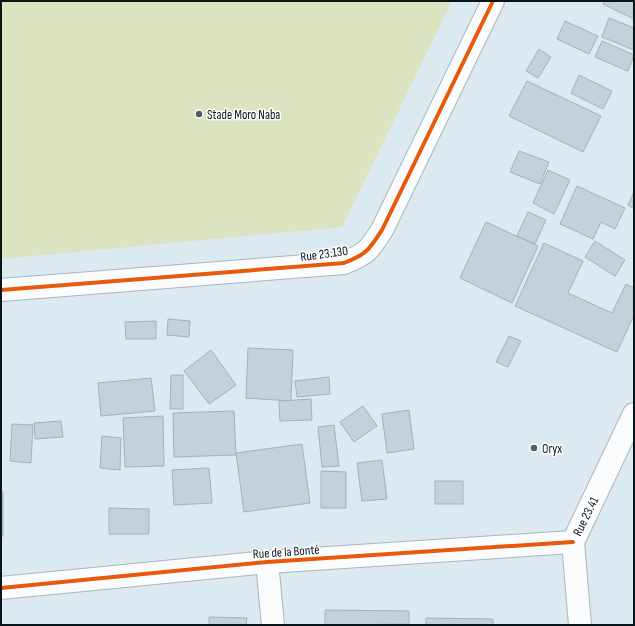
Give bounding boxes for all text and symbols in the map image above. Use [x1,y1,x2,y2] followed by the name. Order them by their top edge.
[207,107,280,123] place label: Stade Moro Naba
[194,109,204,119] marker: Stade Moro Naba
[299,243,349,265] street label: Rue 23.130
[542,441,562,457] place label: Oryx
[529,443,539,453] marker: Oryx
[570,494,602,539] street label: Rue 23.41
[252,542,320,562] street label: Rue de la Bonté

